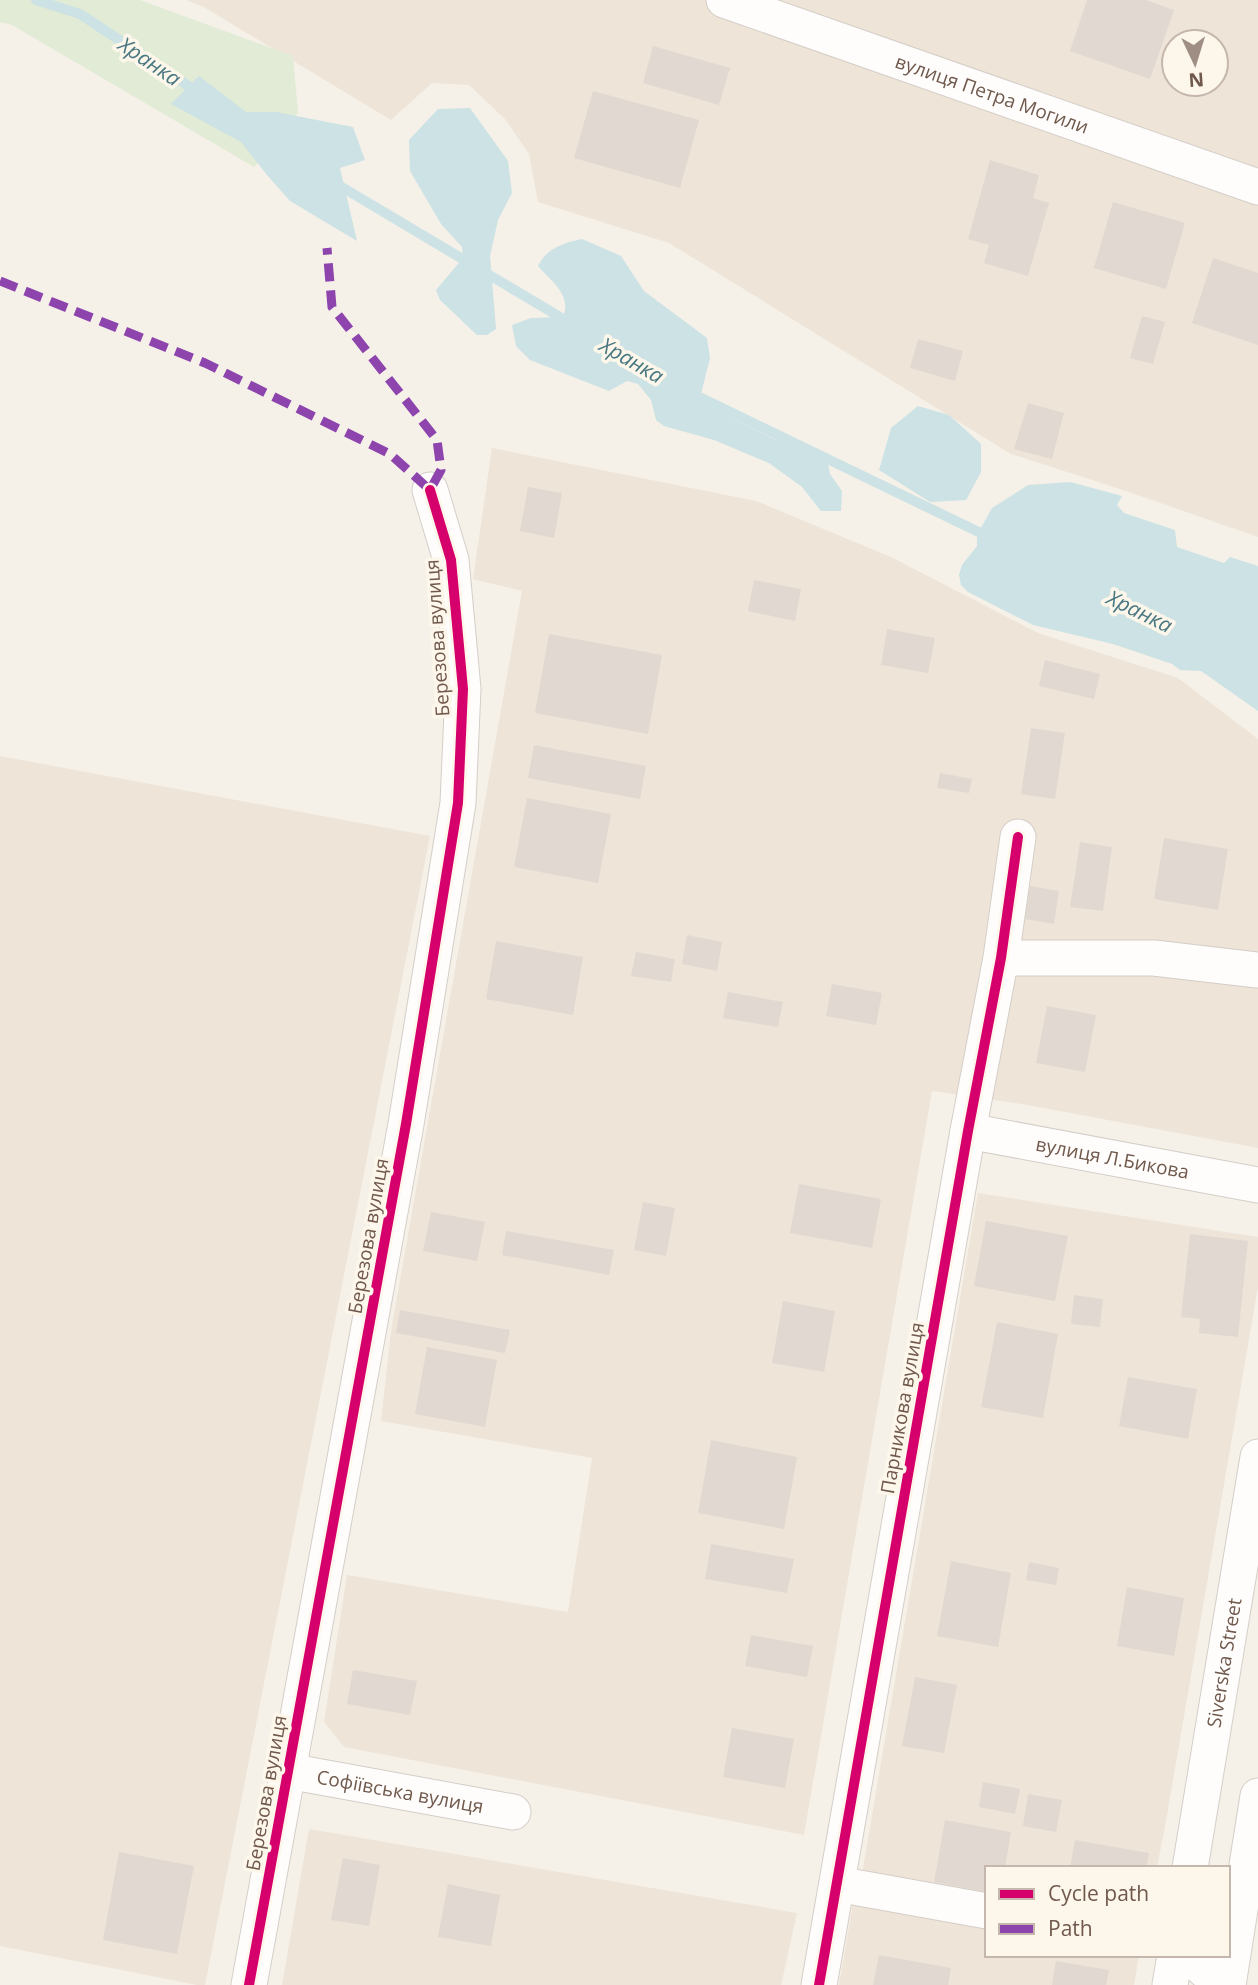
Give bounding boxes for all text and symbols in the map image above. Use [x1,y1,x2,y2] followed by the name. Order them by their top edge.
[1160,28,1230,98] north arrow
[112,29,187,92] water label: Хранка
[892,48,1092,140] street label: вулиця Петра Могили
[1188,66,1205,93] text: N
[593,330,669,390] water label: Хранка
[419,559,455,717] street label: Березова вулиця
[1101,582,1177,639] water label: Хранка
[1034,1131,1191,1185] street label: вулиця Л.Бикова
[342,1156,394,1316] street label: Березова вулиця
[874,1320,930,1496] street label: Парникова вулиця
[1200,1596,1247,1729] street label: Siverska Street
[240,1713,292,1873] street label: Березова вулиця
[315,1763,486,1819] street label: Софіївська вулиця
[985,1866,1230,1957] legend
[1048,1879,1149,1907] text: Cycle path
[1048,1914,1093,1942] text: Path

